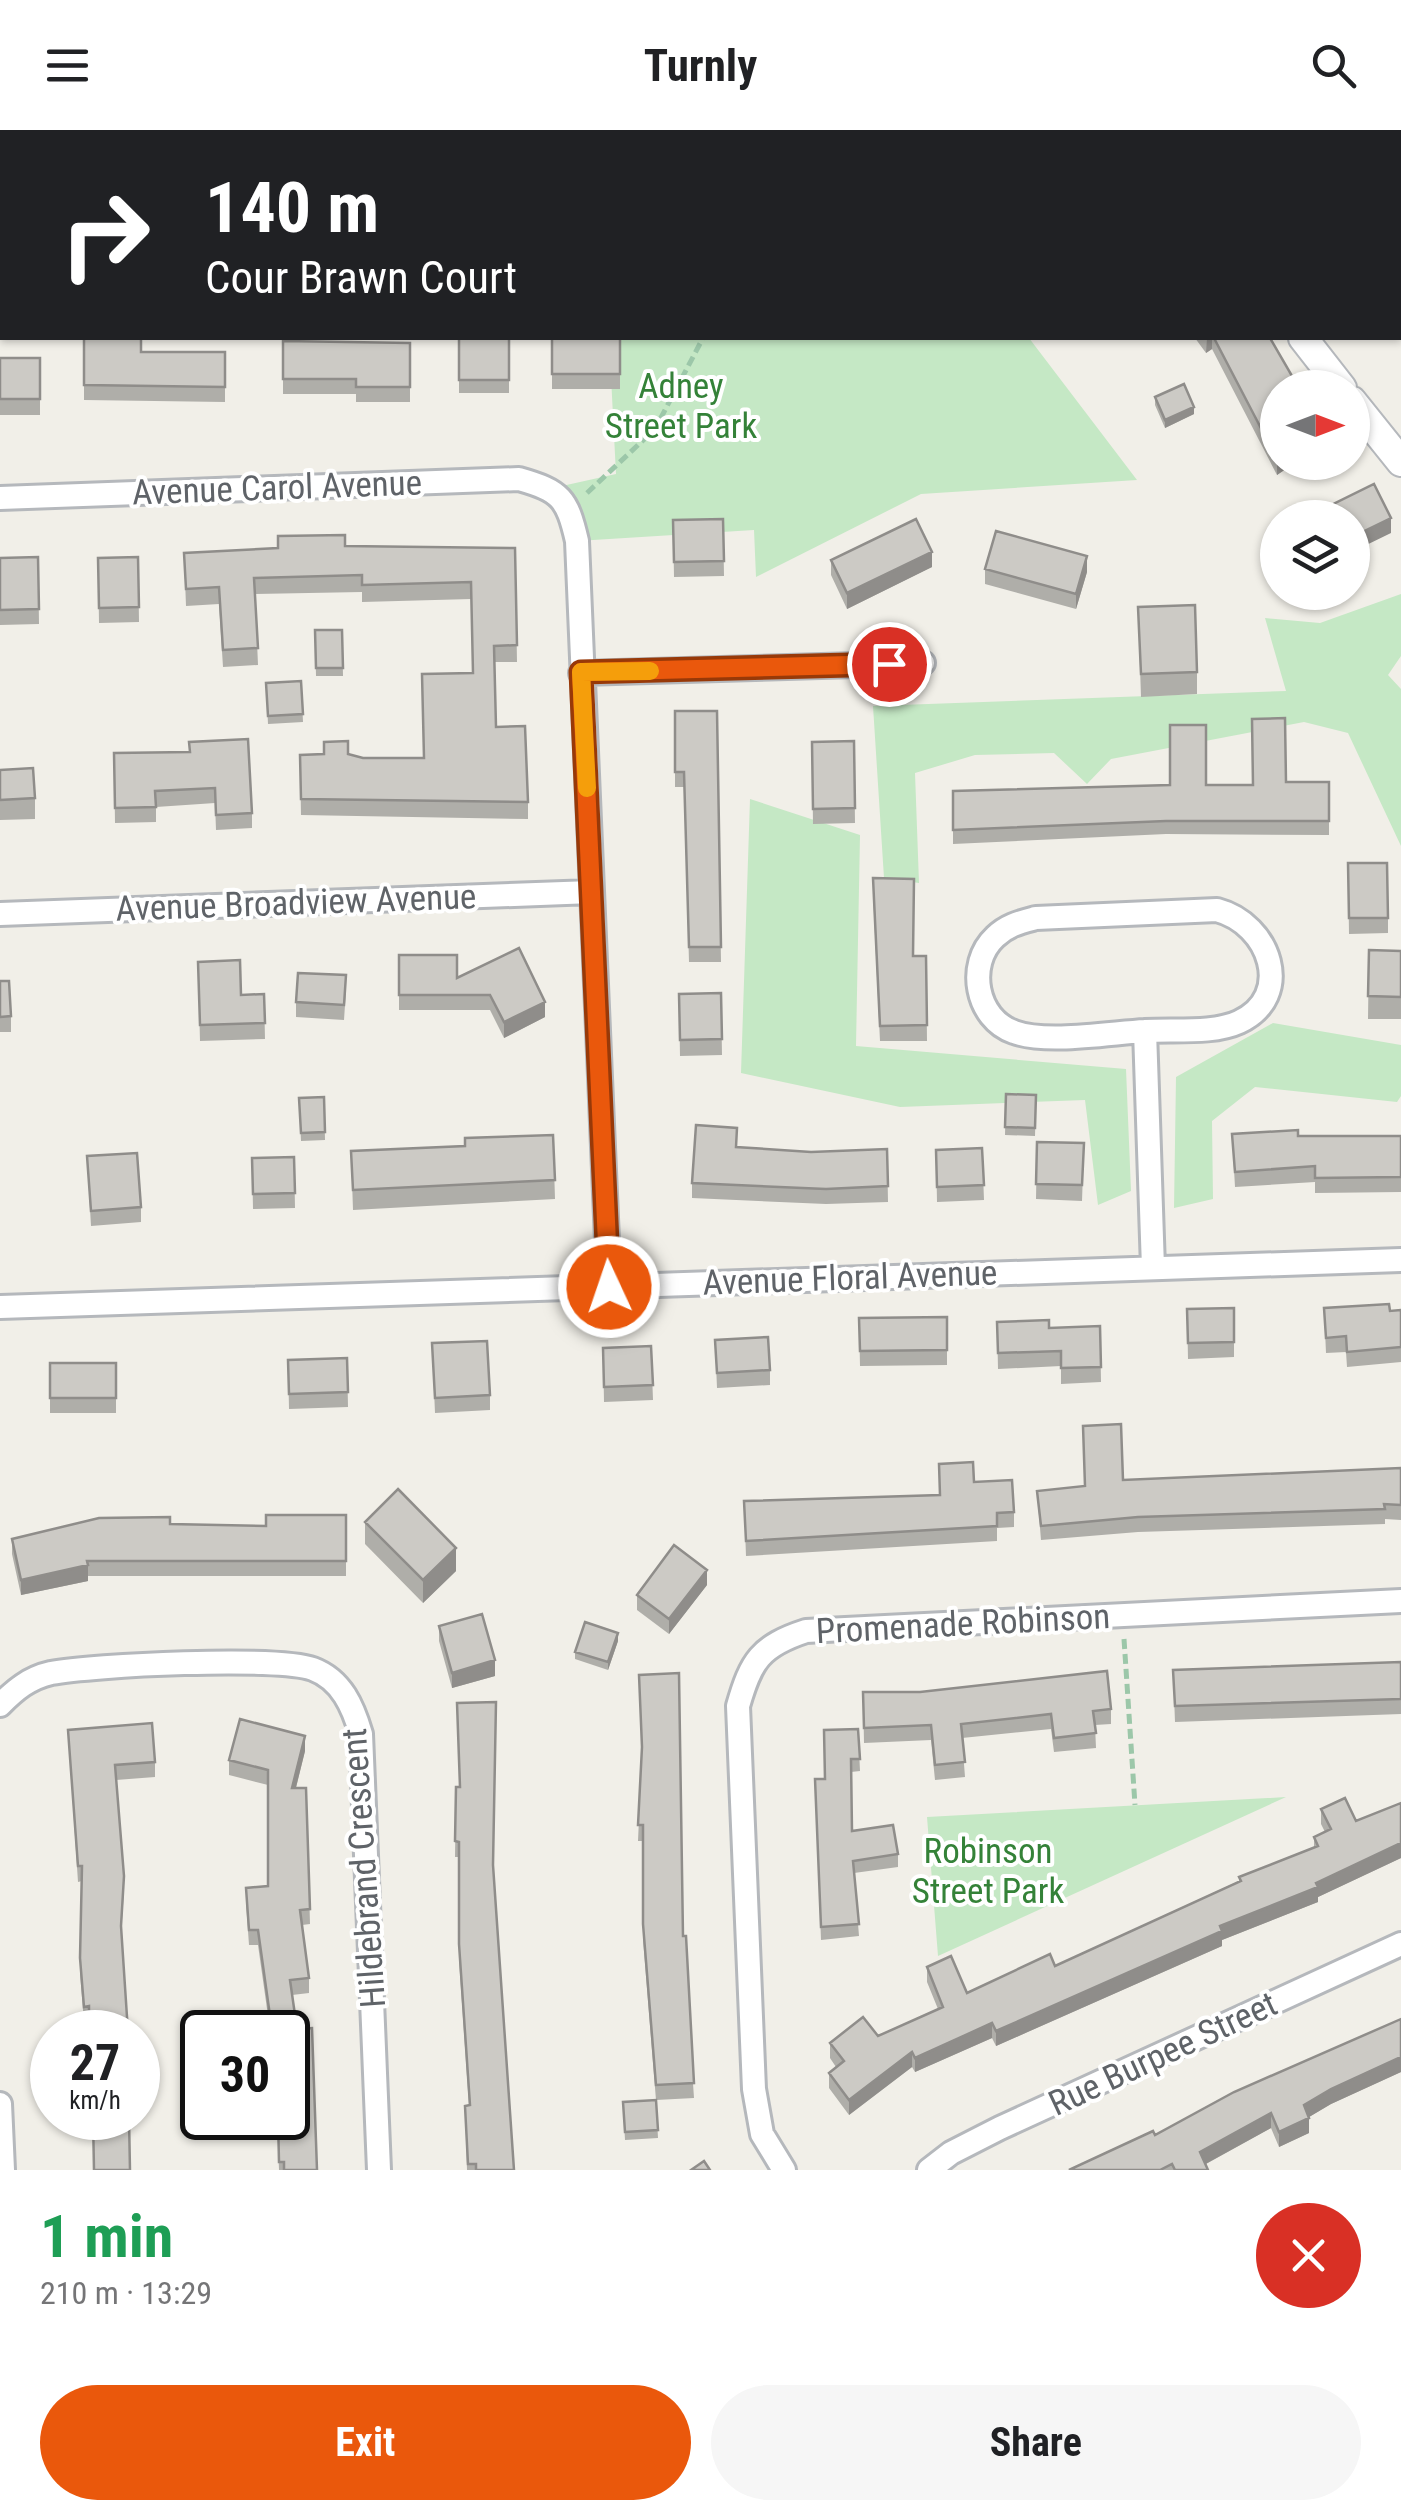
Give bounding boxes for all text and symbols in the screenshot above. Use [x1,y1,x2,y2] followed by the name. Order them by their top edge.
[40,38,95,93] icon: menu
[1306,38,1361,93] icon: search
[644,39,757,92] text: Turnly
[205,167,379,249] text: 140 m
[40,170,170,300] icon: right
[205,251,517,304] text: Cour Brawn Court
[605,366,757,447] park label: Adney Street Park
[1260,370,1370,480] north arrow
[1260,370,1370,610] map controls
[131,462,423,514] street label: Avenue Carol Avenue
[1260,500,1370,610] button: layers
[847,622,932,707] pin
[862,637,917,692] icon: arrive
[115,876,477,930] street label: Avenue Broadview Avenue
[557,1235,661,1339] position arrow
[702,1252,998,1304] street label: Avenue Floral Avenue
[815,1596,1111,1652] street label: Promenade Robinson
[334,1727,394,2009] street label: Hildebrand Crescent
[912,1831,1064,1912] park label: Robinson Street Park
[1043,1983,1283,2125] street label: Rue Burpee Street
[180,2010,310,2140] speed limit sign: 30
[70,2034,120,2092] text: 27
[69,2086,121,2115] text: km/h
[40,2201,173,2272] text: 1 min
[1256,2203,1361,2308] button: close
[40,2274,212,2312] text: 210 m · 13:29
[40,2385,691,2500] button: Exit
[711,2385,1361,2500] button: Share

